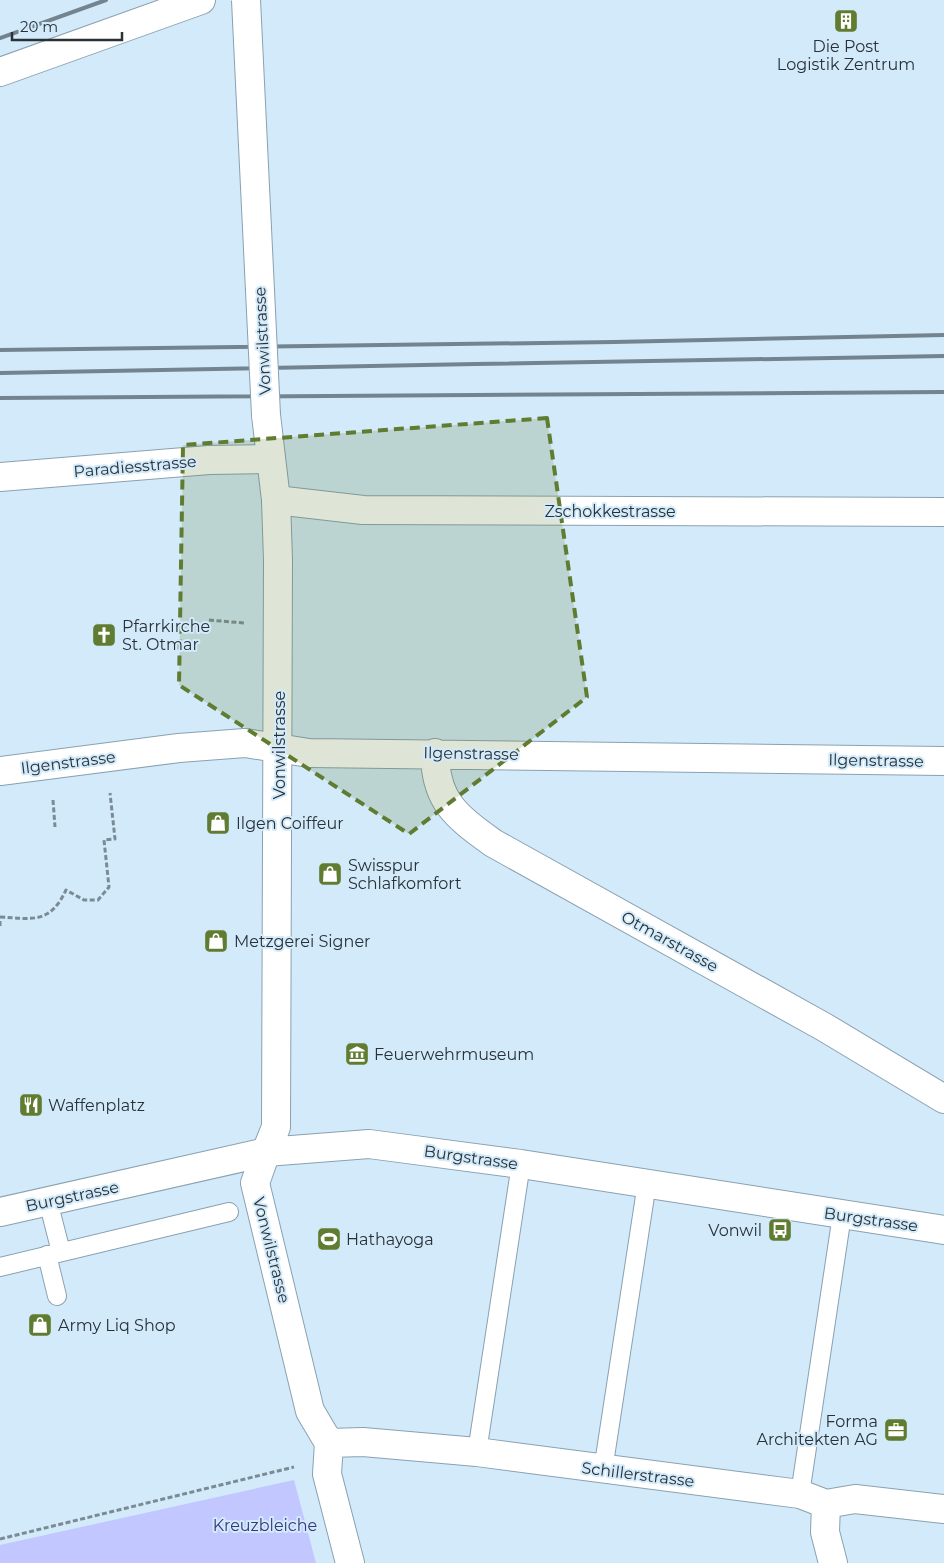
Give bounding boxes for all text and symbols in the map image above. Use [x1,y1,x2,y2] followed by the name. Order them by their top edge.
[833,8,859,34] building icon: Die Post Logistik Zentrum
[12,10,122,42] scale bar
[20,17,58,36] text: 20 m
[777,37,915,74] place label: Die Post Logistik Zentrum
[250,286,275,396] street label: Vonwilstrasse
[73,452,197,481] street label: Paradiesstrasse
[544,502,676,521] street label: Zschokkestrasse
[122,617,210,654] place label: Pfarrkirche St. Otmar
[91,622,117,648] church icon: Pfarrkirche St. Otmar
[270,691,289,799] street label: Vonwilstrasse
[423,743,519,764] street label: Ilgenstrasse
[20,747,117,778] street label: Ilgenstrasse
[828,750,924,771] street label: Ilgenstrasse
[205,810,231,836] shop icon: Ilgen Coiffeur
[236,814,344,833] place label: Ilgen Coiffeur
[348,856,462,893] place label: Swisspur Schlafkomfort
[317,861,343,887] shop icon: Swisspur Schlafkomfort
[618,907,721,976] street label: Otmarstrasse
[203,928,229,954] shop icon: Metzgerei Signer
[234,932,370,951] place label: Metzgerei Signer
[344,1041,370,1067] museum icon: Feuerwehrmuseum
[374,1045,534,1064] place label: Feuerwehrmuseum
[18,1092,44,1118] restaurant icon: Waffenplatz
[48,1096,145,1115] place label: Waffenplatz
[423,1141,519,1173] street label: Burgstrasse
[24,1177,120,1216] street label: Burgstrasse
[249,1195,294,1305] street label: Vonwilstrasse
[823,1203,919,1235] street label: Burgstrasse
[767,1217,793,1243] bus stop icon: Vonwil
[708,1221,762,1240] place label: Vonwil
[316,1226,342,1252] sports icon: Hathayoga
[346,1230,434,1249] place label: Hathayoga
[27,1312,53,1338] shop icon: Army Liq Shop
[58,1316,176,1335] place label: Army Liq Shop
[756,1412,878,1449] place label: Forma Architekten AG
[883,1417,909,1443] office icon: Forma Architekten AG
[581,1458,695,1491] street label: Schillerstrasse
[213,1516,317,1535] park label: Kreuzbleiche

